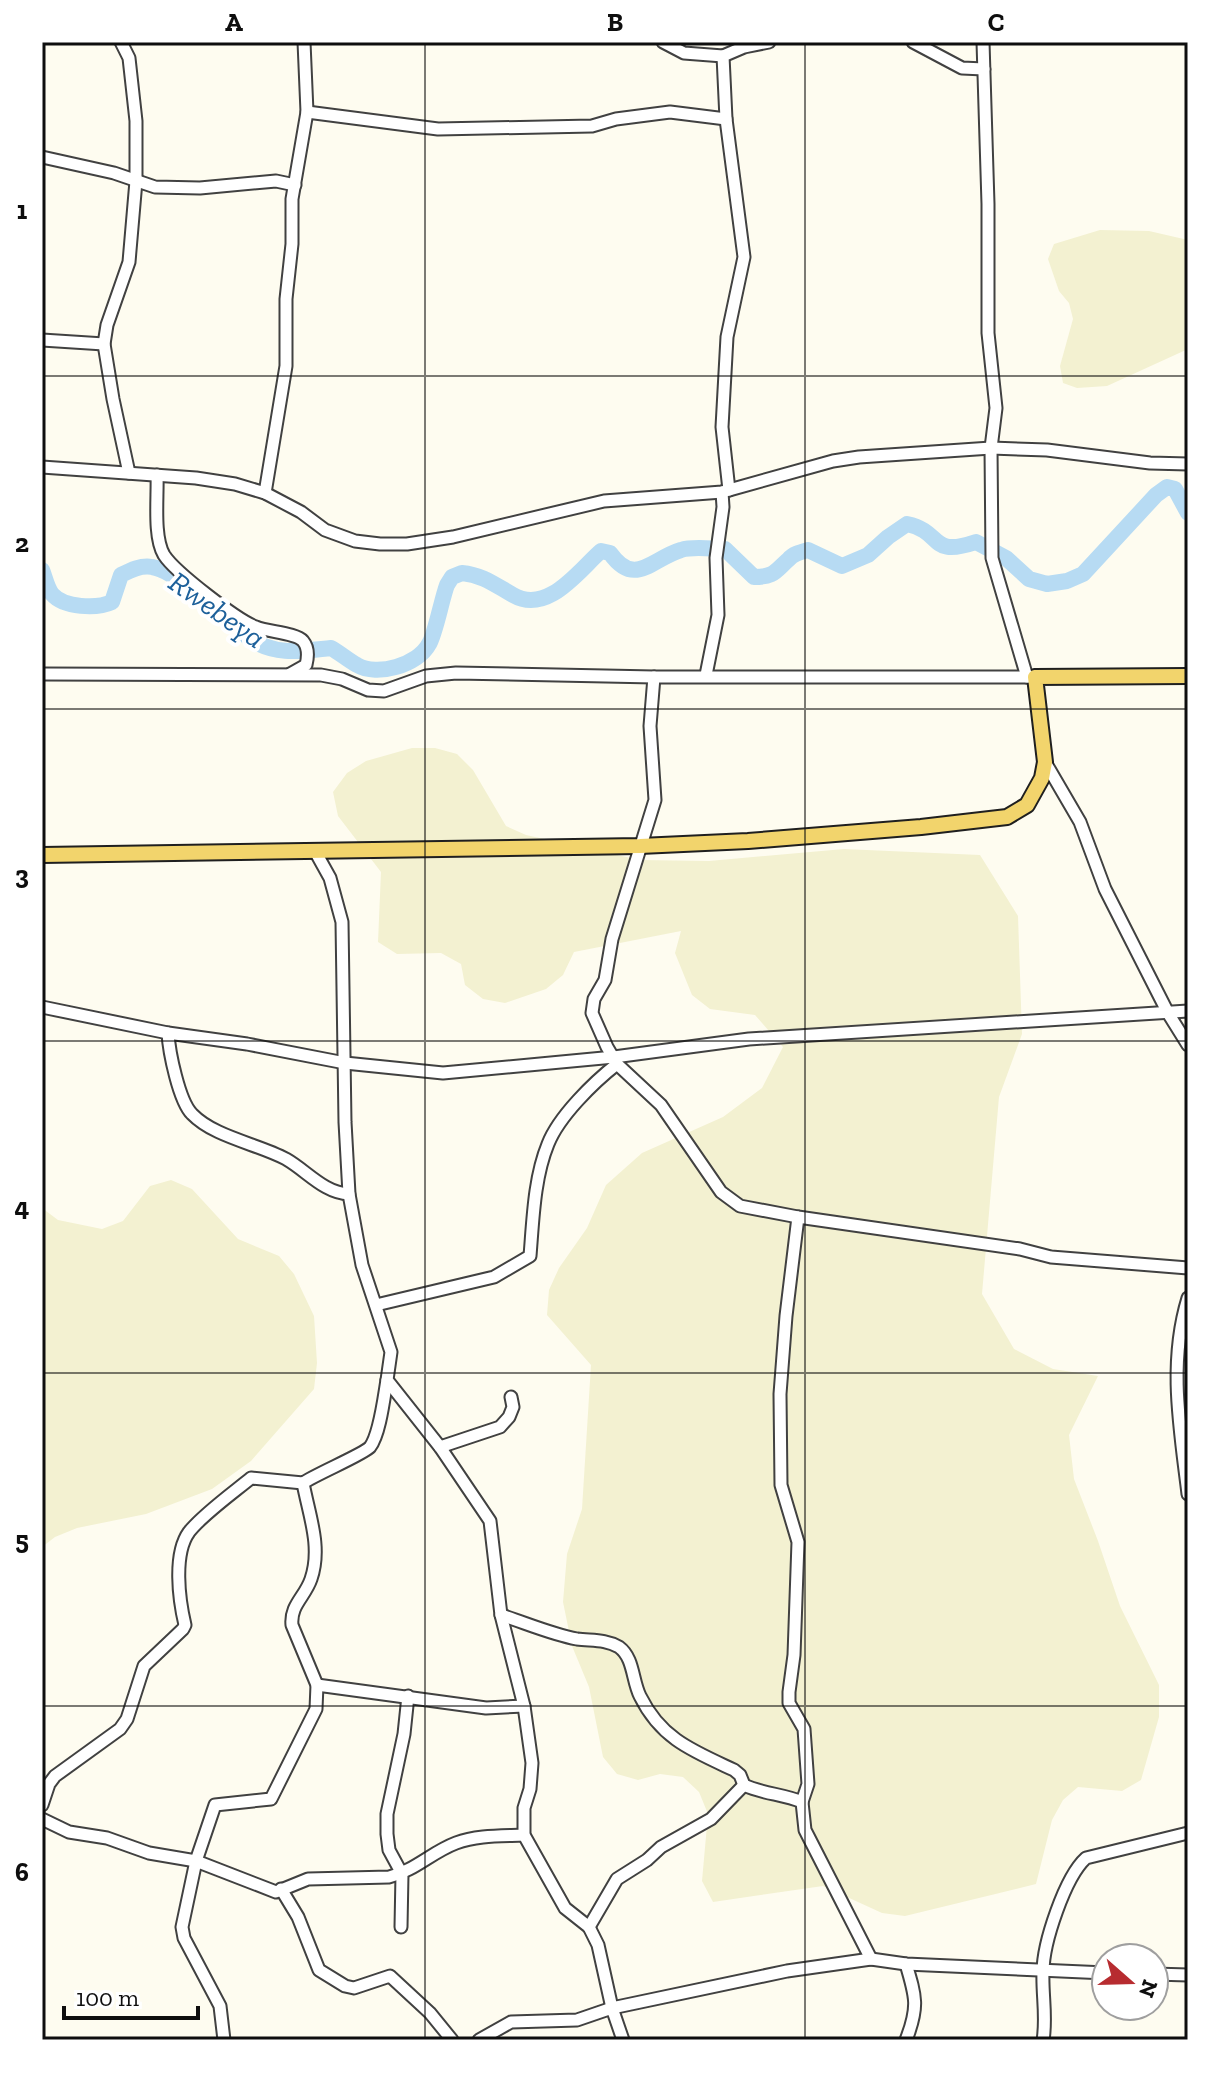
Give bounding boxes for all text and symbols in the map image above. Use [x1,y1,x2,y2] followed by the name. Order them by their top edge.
[225,6,243,38] text: A
[607,6,623,38] text: B
[988,6,1004,38] text: C
[17,194,28,226] text: 1
[15,527,29,559] text: 2
[162,564,272,656] water label: Rwebeya
[15,859,29,891] text: 3
[15,1191,30,1223] text: 4
[15,1524,29,1556] text: 5
[15,1856,29,1888] text: 6
[1090,1942,1170,2022] north arrow
[64,1970,198,2020] scale bar
[1133,1976,1164,2001] text: N
[76,1983,139,2012] text: 100 m

